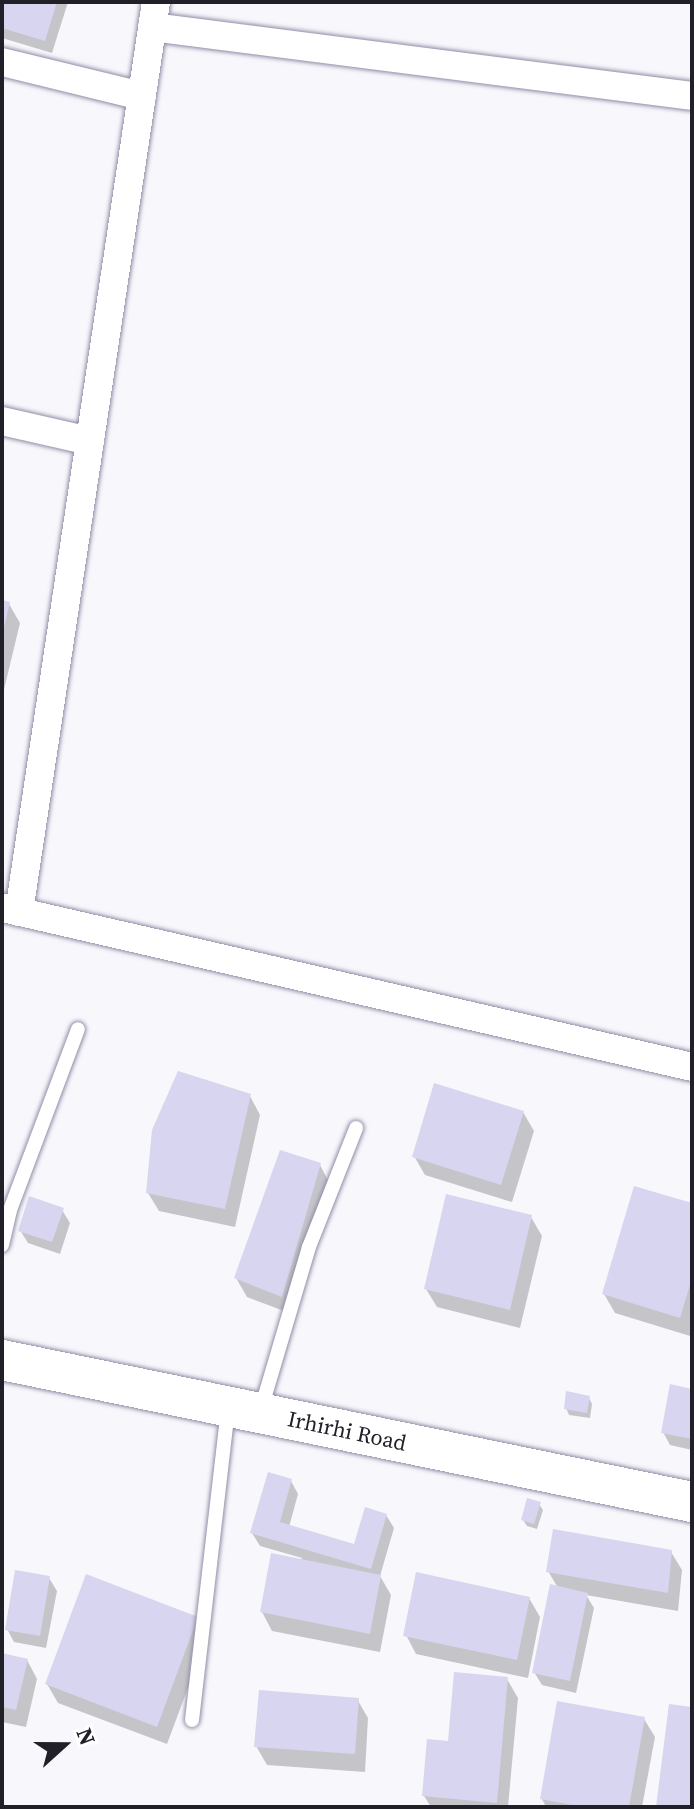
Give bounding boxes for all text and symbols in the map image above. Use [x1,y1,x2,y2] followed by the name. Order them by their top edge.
[285,1406,409,1456] street label: Irhirhi Road
[24,1705,104,1785] north arrow
[70,1724,103,1749] text: N

